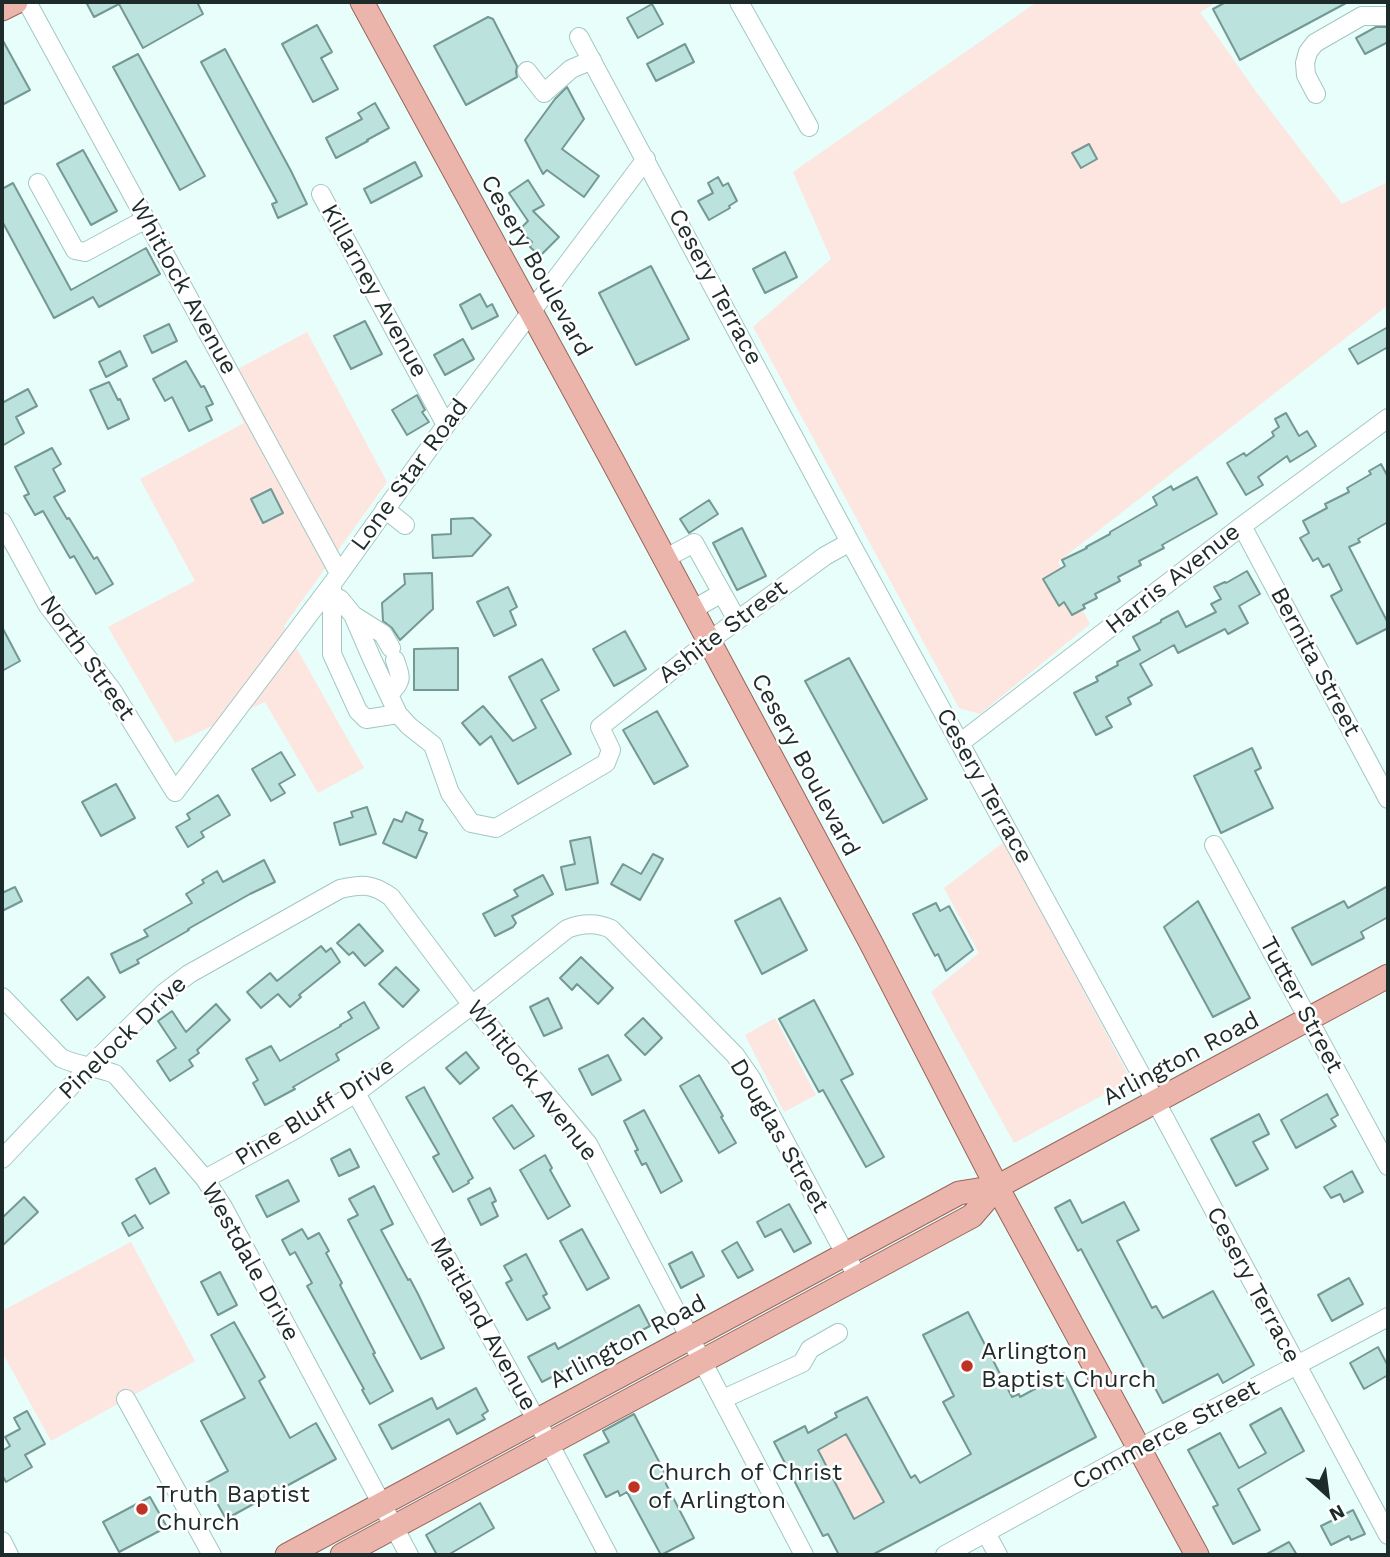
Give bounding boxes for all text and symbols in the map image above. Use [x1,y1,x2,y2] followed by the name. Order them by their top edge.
[474,170,598,362] street label: Cesery Boulevard
[123,194,243,380] street label: Whitlock Avenue
[314,199,434,383] street label: Killarney Avenue
[662,204,768,370] street label: Cesery Terrace
[345,393,475,557] street label: Lone Star Road
[1100,518,1246,640] street label: Harris Avenue
[653,574,793,690] street label: Ashite Street
[1264,583,1366,741] street label: Bernita Street
[33,590,141,726] street label: North Street
[745,669,865,861] street label: Cesery Boulevard
[929,703,1039,869] street label: Cesery Terrace
[1253,932,1349,1078] street label: Tutter Street
[53,970,193,1106] street label: Pinelock Drive
[460,995,604,1167] street label: Whitlock Avenue
[1098,1006,1264,1112] street label: Arlington Road
[230,1051,400,1173] street label: Pine Bluff Drive
[723,1054,835,1218] street label: Douglas Street
[195,1178,305,1346] street label: Westdale Drive
[1200,1202,1306,1368] street label: Cesery Terrace
[423,1232,543,1416] street label: Maitland Avenue
[545,1289,711,1395] street label: Arlington Road
[981,1338,1156,1394] place label: Arlington Baptist Church
[959,1358,975,1374] marker: Arlington Baptist Church
[1068,1374,1264,1496] street label: Commerce Street
[648,1459,842,1515] place label: Church of Christ of Arlington
[1292,1459,1362,1529] north arrow
[626,1479,642,1495] marker: Church of Christ of Arlington
[156,1481,310,1537] place label: Truth Baptist Church
[1325,1500,1349,1526] text: N
[134,1501,150,1517] marker: Truth Baptist Church

